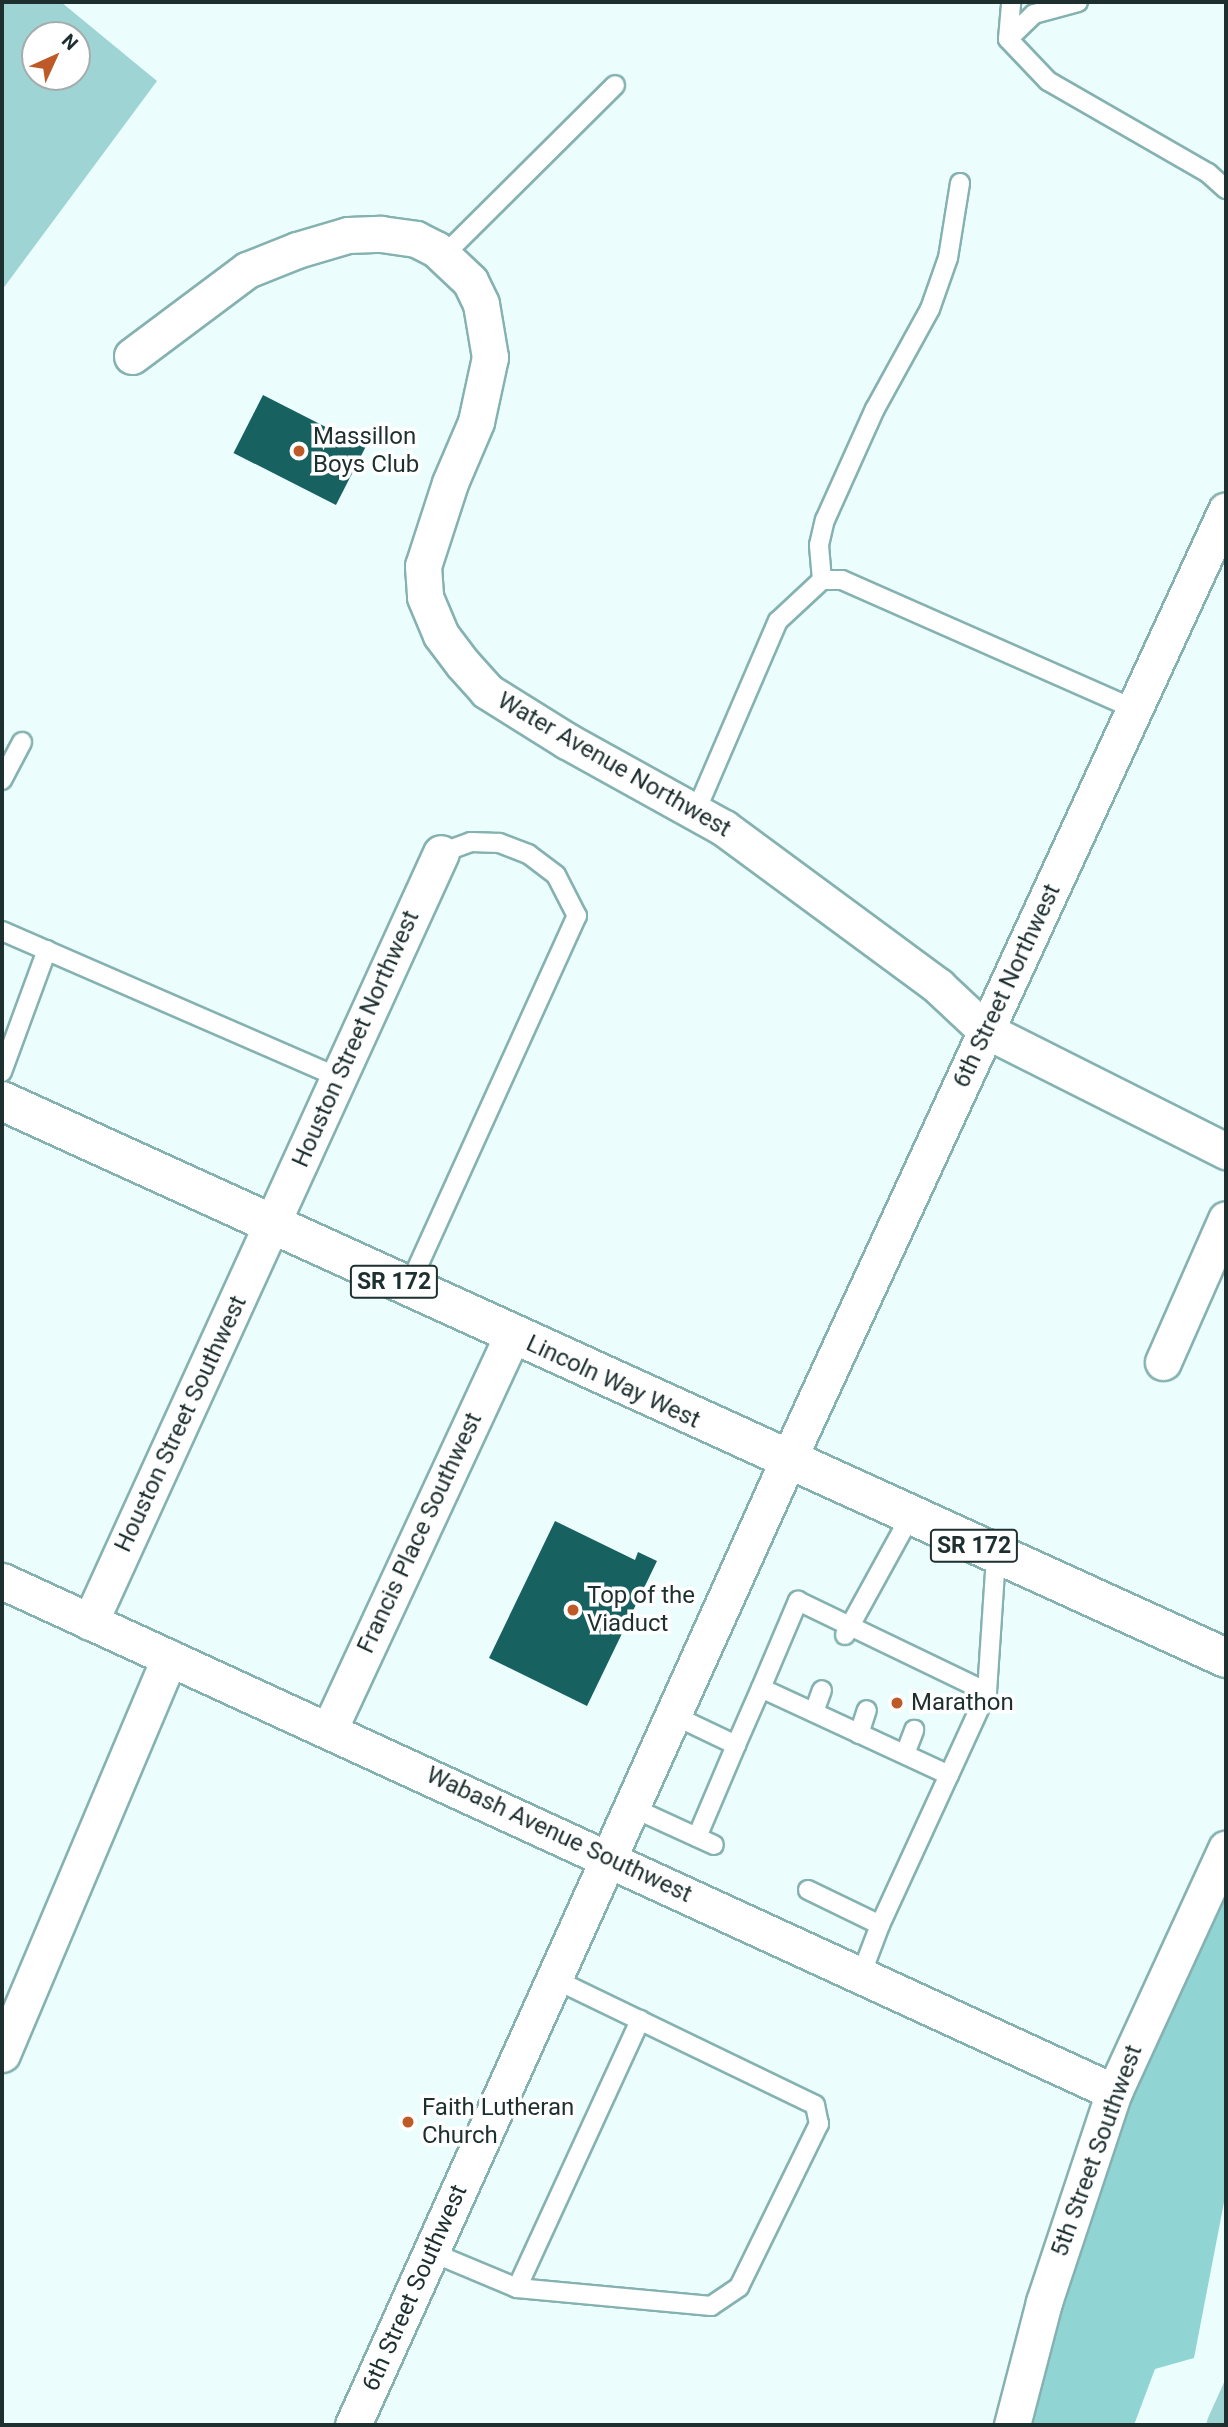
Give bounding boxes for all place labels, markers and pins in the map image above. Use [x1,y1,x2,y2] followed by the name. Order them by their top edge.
[313,423,419,479] place label: Massillon Boys Club
[291,443,307,459] marker: Massillon Boys Club
[587,1582,695,1638] place label: Top of the Viaduct
[565,1602,581,1618] marker: Top of the Viaduct
[911,1689,1014,1717] place label: Marathon
[889,1695,905,1711] marker: Marathon
[422,2094,574,2150] place label: Faith Lutheran Church
[400,2114,416,2130] marker: Faith Lutheran Church

